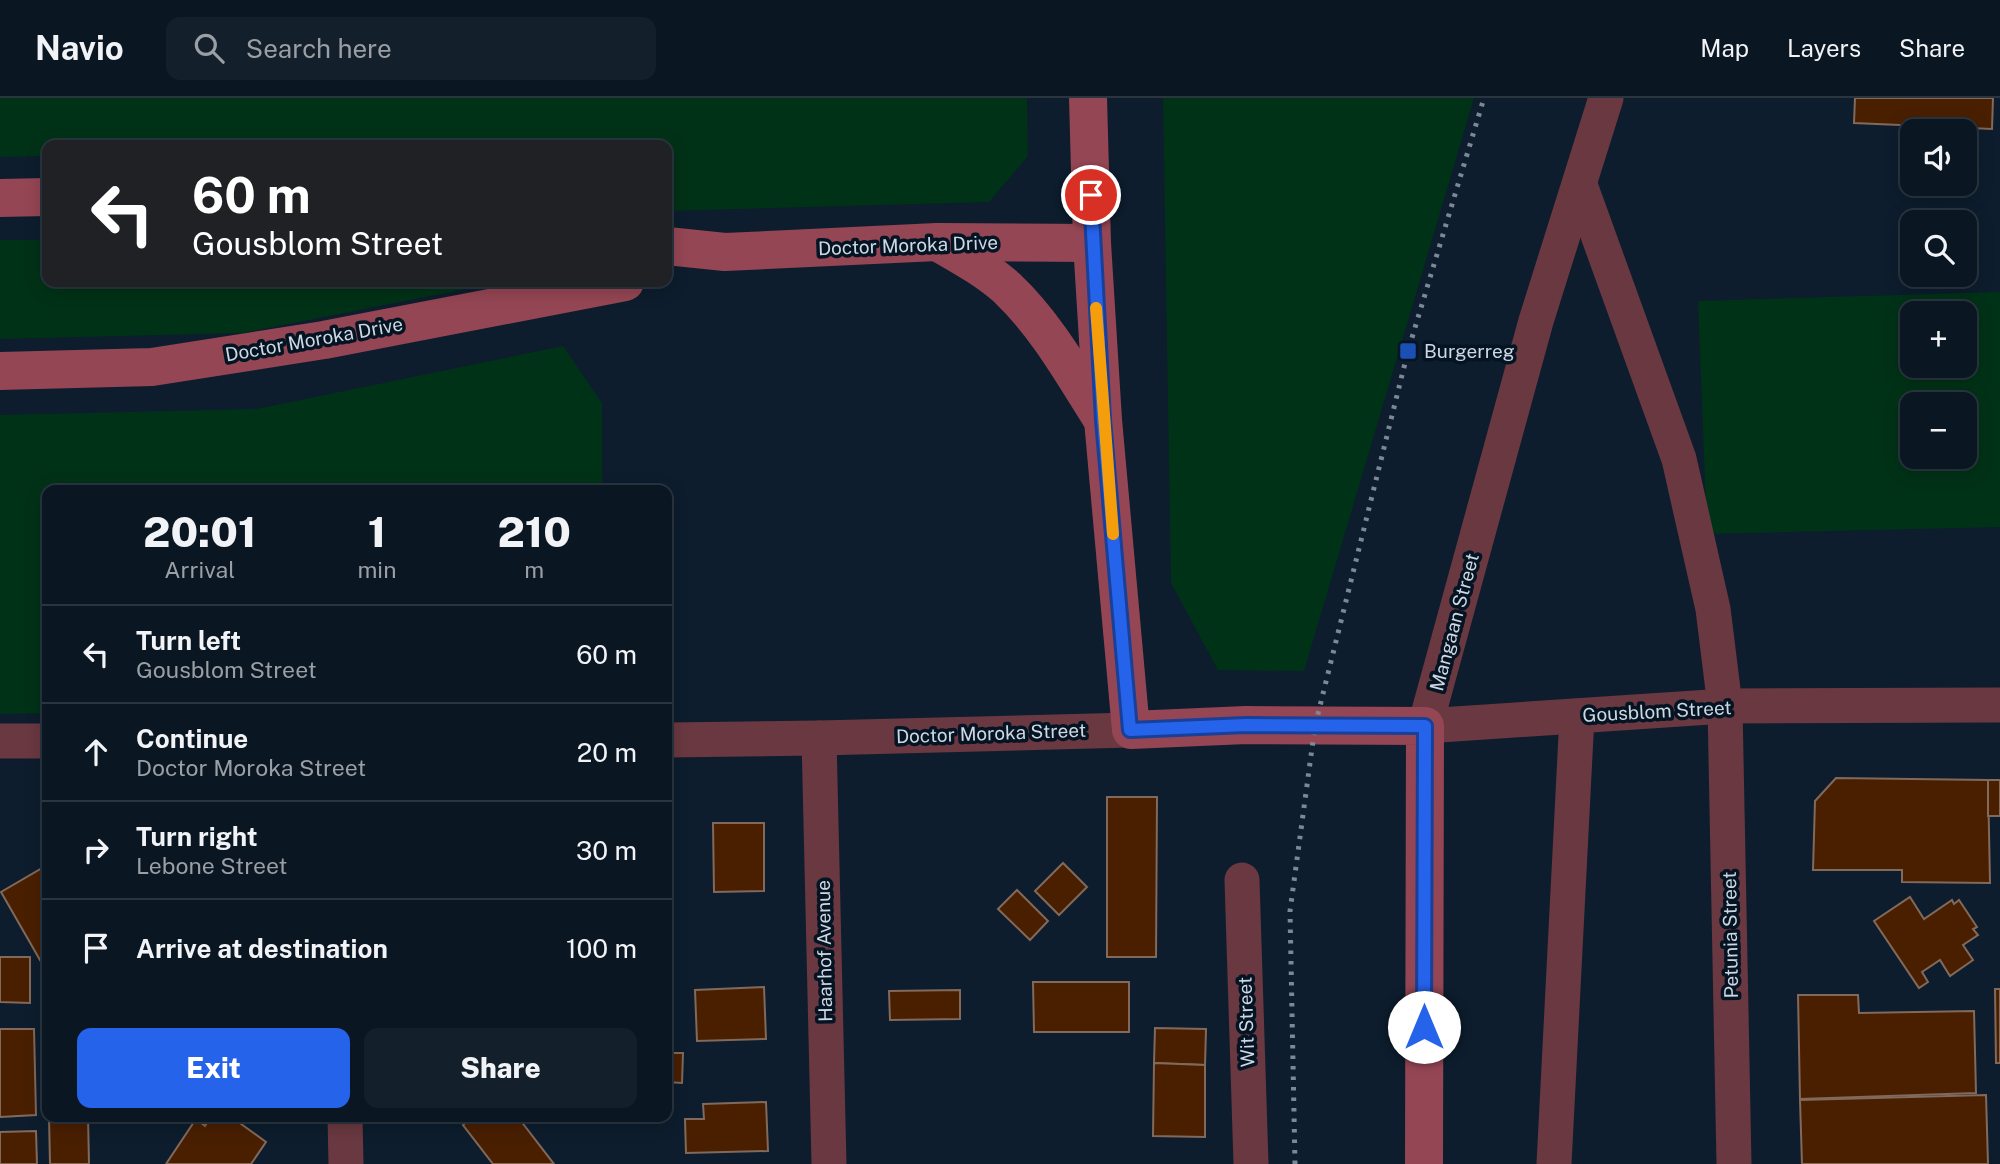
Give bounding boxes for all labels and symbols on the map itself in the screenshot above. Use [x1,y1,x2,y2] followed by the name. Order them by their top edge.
[1061,165,1121,225] pin
[818,231,998,259] street label: Doctor Moroka Drive
[223,313,405,365] street label: Doctor Moroka Drive
[1424,340,1515,362] place label: Burgerreg
[1398,341,1418,361] marker: Burgerreg
[1425,551,1483,693] street label: Mangaan Street
[1582,696,1732,726] street label: Gousblom Street
[896,719,1086,747] street label: Doctor Moroka Street
[1718,871,1742,999] street label: Petunia Street
[812,880,836,1022] street label: Haarhof Avenue
[1233,976,1259,1068] street label: Wit Street
[1387,990,1461,1064] position arrow

